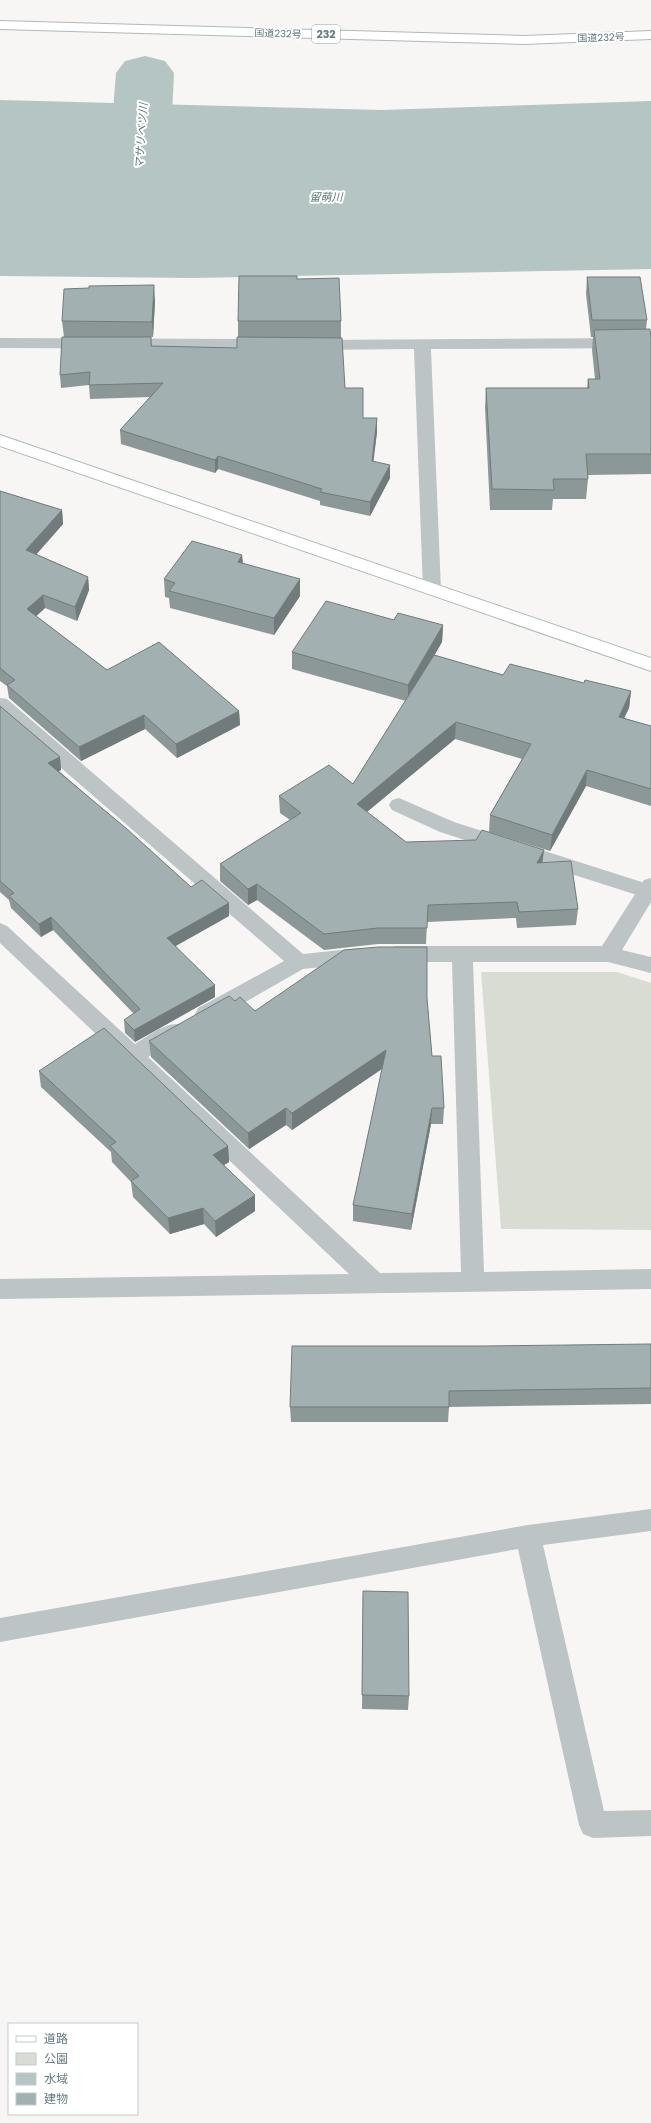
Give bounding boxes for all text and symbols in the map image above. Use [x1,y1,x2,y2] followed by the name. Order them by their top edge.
[254,25,302,42] street label: 国道232号
[312,25,340,43] road number: 232
[577,29,625,46] street label: 国道232号
[131,102,151,169] water label: マサリベツ川
[310,189,343,205] water label: 留萌川
[8,2023,138,2115] legend
[44,2030,68,2047] text: 道路
[44,2050,68,2067] text: 公園
[44,2070,68,2087] text: 水域
[44,2090,68,2107] text: 建物

